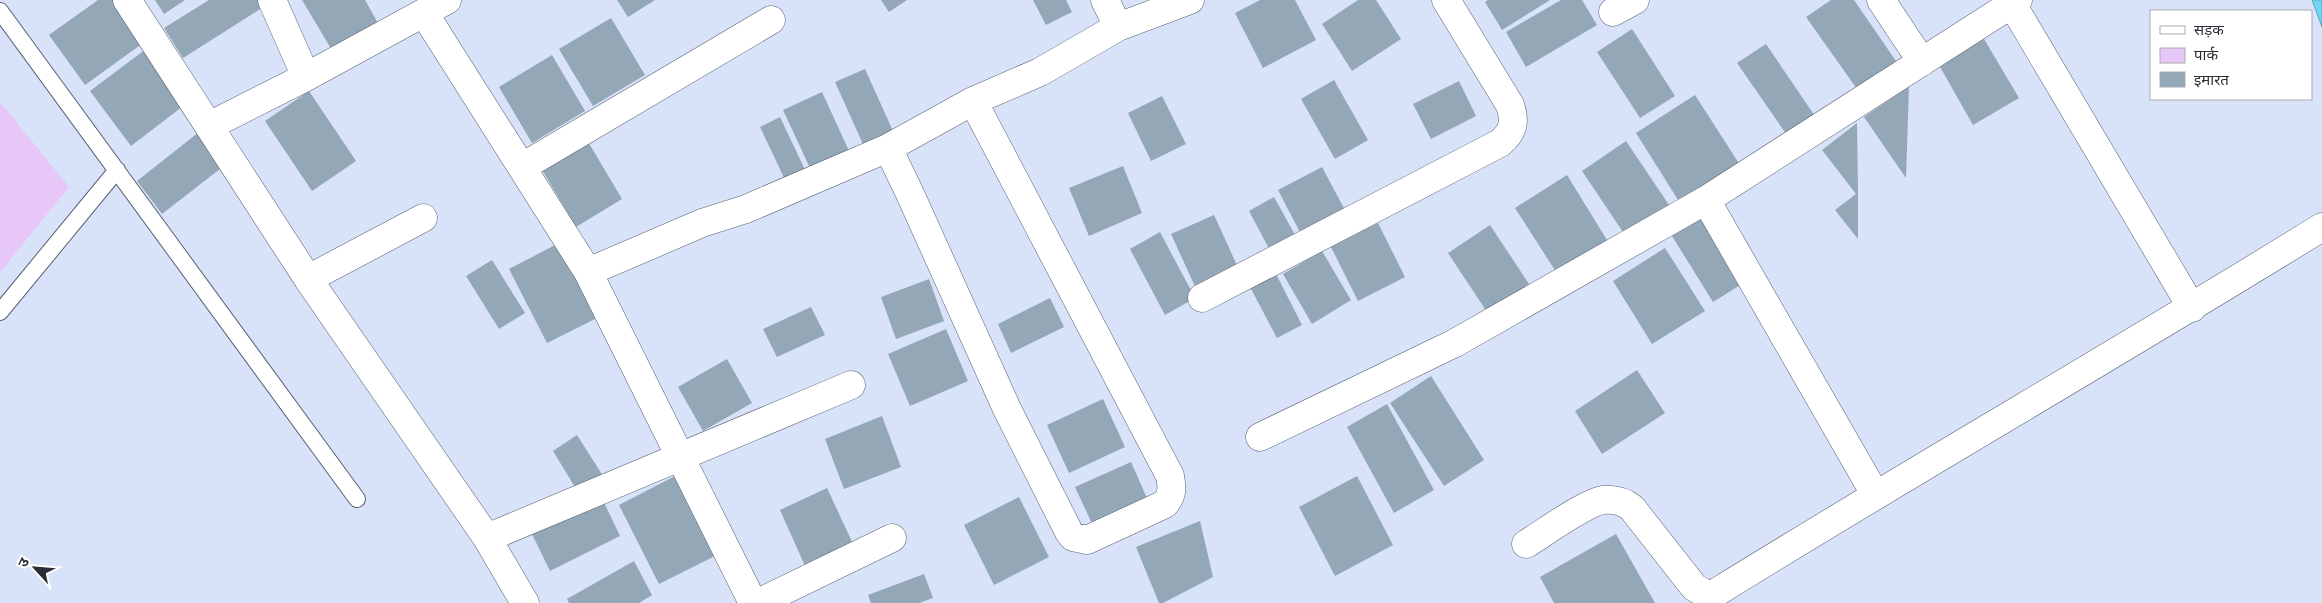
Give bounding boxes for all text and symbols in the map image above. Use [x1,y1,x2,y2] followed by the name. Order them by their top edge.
[2150,10,2312,100] legend
[2194,20,2224,39] text: सड़क
[2194,45,2218,64] text: पार्क
[2194,70,2229,89] text: इमारत
[10,543,60,593] north arrow
[13,554,34,570] text: उ

